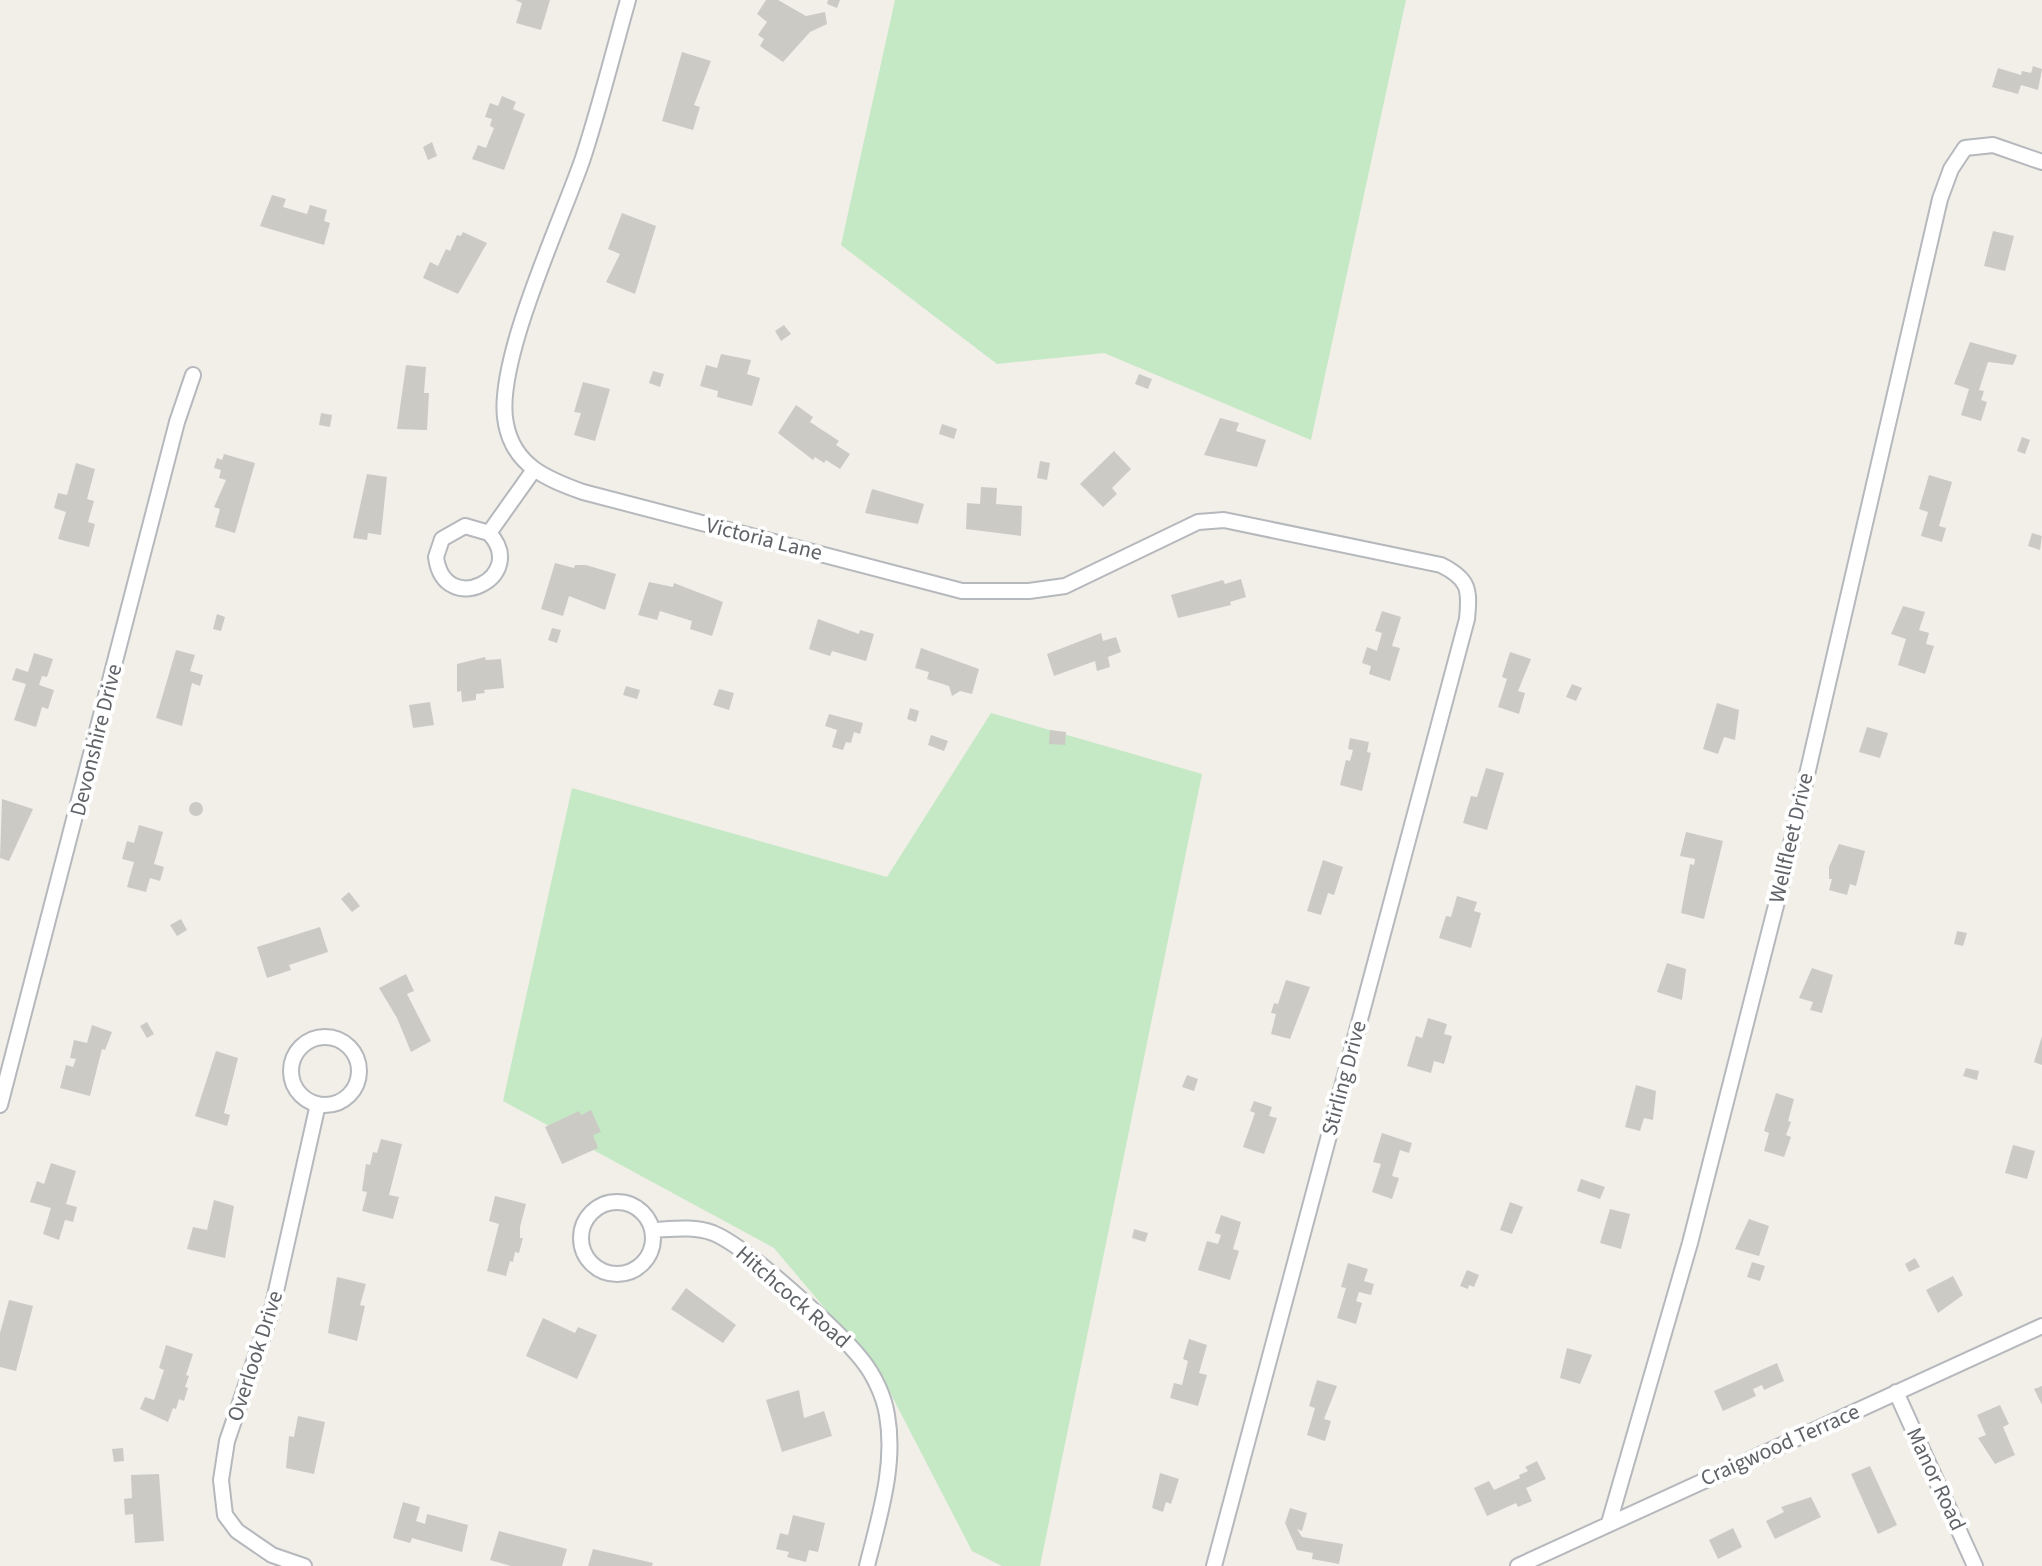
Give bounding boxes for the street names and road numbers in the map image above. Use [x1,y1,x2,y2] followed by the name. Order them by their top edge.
[702,509,826,569] street label: Victoria Lane
[62,661,130,819] street label: Devonshire Drive
[1760,770,1822,906] street label: Wellfleet Drive
[1313,1017,1375,1139] street label: Stirling Drive
[729,1238,857,1356] street label: Hitchcock Road
[219,1286,291,1426] street label: Overlook Drive
[1695,1396,1865,1494] street label: Craigwood Terrace
[1898,1422,1974,1536] street label: Manor Road

